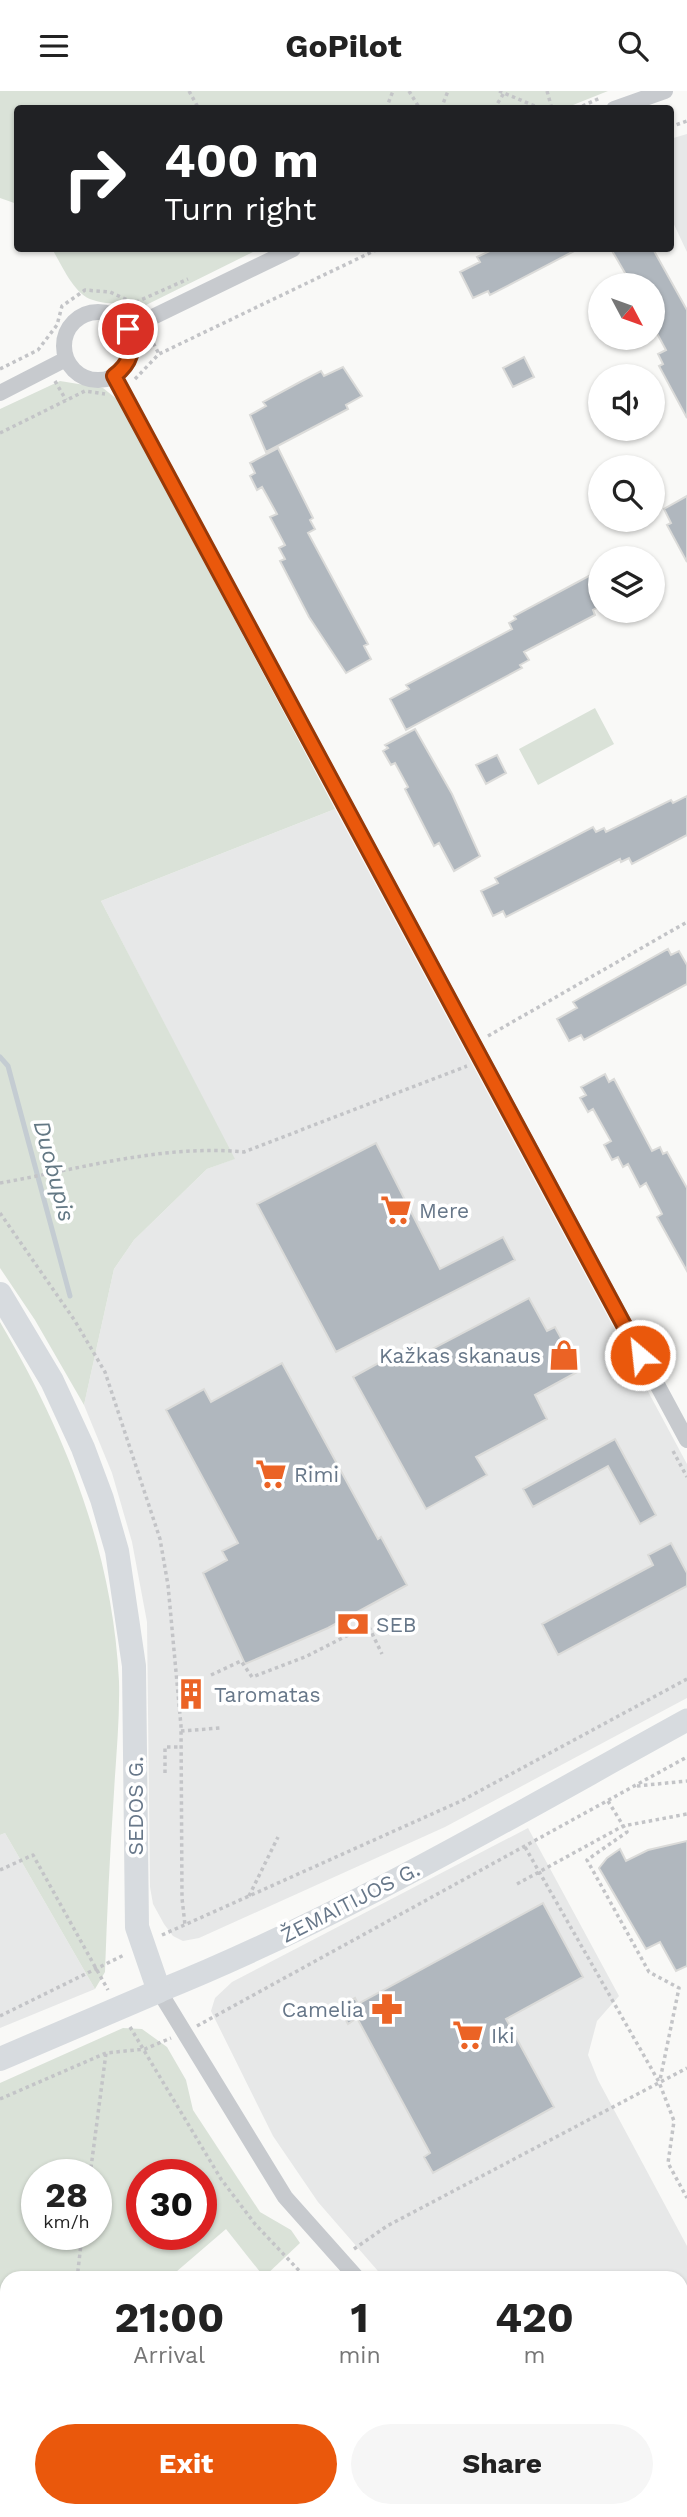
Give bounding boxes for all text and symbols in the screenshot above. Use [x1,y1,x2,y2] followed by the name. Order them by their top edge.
[35,27,73,65] icon: menu
[285,27,402,65] text: GoPilot
[614,27,652,65] icon: search
[164,131,319,189] text: 400 m
[49,133,140,224] icon: right
[164,190,316,228] text: Turn right
[588,273,665,350] north arrow
[588,273,665,623] map controls
[98,299,158,359] pin
[109,310,147,348] icon: arrive
[588,364,665,441] button: sound
[588,455,665,532] button: search
[588,546,665,623] button: layers
[28,1118,80,1225] water label: Duobupis
[379,1193,413,1227] supermarket icon: Mere
[419,1198,469,1223] place label: Mere
[603,1318,677,1392] position arrow
[547,1338,581,1372] shop icon: Kažkas skanaus
[379,1343,541,1368] place label: Kažkas skanaus
[254,1457,288,1491] supermarket icon: Rimi
[294,1462,339,1487] place label: Rimi
[336,1607,370,1641] bank icon: SEB
[376,1612,417,1637] place label: SEB
[174,1677,208,1711] building icon: Taromatas
[214,1682,321,1707] place label: Taromatas
[123,1756,148,1856] street label: SEDOS G.
[276,1856,424,1948] street label: ŽEMAITIJOS G.
[370,1992,404,2026] pharmacy icon: Camelia
[282,1997,364,2022] place label: Camelia
[451,2018,485,2052] supermarket icon: Iki
[491,2023,515,2048] place label: Iki
[126,2159,217,2250] speed limit sign: 30
[45,2174,88,2216] text: 28
[43,2211,90,2232] text: km/h
[114,2293,224,2342] text: 21:00
[351,2293,369,2342] text: 1
[495,2293,574,2342] text: 420
[133,2342,205,2369] text: Arrival
[338,2342,381,2369] text: min
[523,2342,545,2369] text: m
[35,2424,337,2504] button: Exit
[351,2424,653,2504] button: Share

